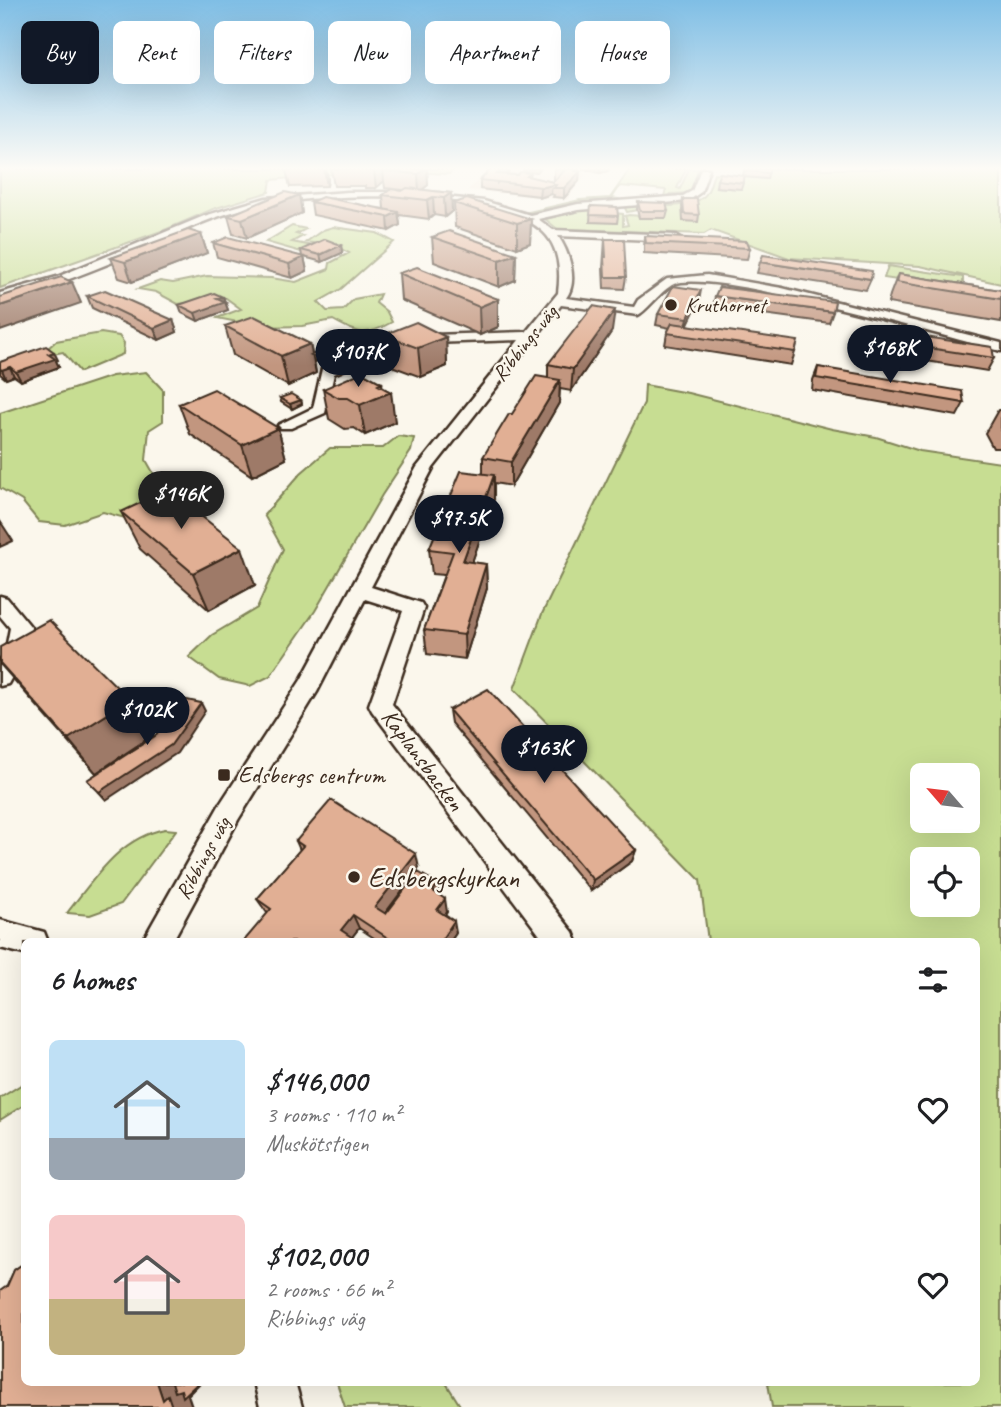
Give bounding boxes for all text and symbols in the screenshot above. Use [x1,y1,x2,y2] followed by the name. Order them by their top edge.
[21,21,99,84] chip: Buy
[113,21,200,84] chip: Rent
[214,21,314,84] chip: Filters
[328,21,411,84] chip: New
[425,21,561,84] chip: Apartment
[575,21,670,84] chip: House
[685,292,769,318] place label: Kruthornet
[663,297,679,313] marker: Kruthornet
[487,299,564,386] street label: Ribbings väg
[841,326,939,385] pin: $168K
[309,330,407,389] pin: $107K
[863,333,917,362] text: $168K
[332,337,385,366] text: $107K
[132,472,230,531] pin: $146K
[154,479,208,508] text: $146K
[402,496,516,555] pin: $97.5K
[431,503,487,532] text: $97.5K
[98,688,196,747] pin: $102K
[120,695,174,724] text: $102K
[375,703,471,817] street label: Kaplansbacken
[495,726,593,785] pin: $163K
[517,733,571,762] text: $163K
[238,760,386,790] place label: Edsbergs centrum
[910,763,980,833] north arrow
[910,763,980,917] map controls
[216,767,232,783] marker: Edsbergs centrum
[170,811,237,904] street label: Ribbings väg
[910,847,980,917] button: locate
[368,860,520,895] place label: Edsbergskyrkan
[346,869,362,885] marker: Edsbergskyrkan
[49,961,134,999] text: 6 homes
[914,961,952,999] icon: filters
[266,1062,367,1100] text: $146,000
[105,1068,189,1152] icon: home
[914,1091,952,1129] icon: heart
[266,1100,401,1129] text: 3 rooms · 110 m²
[266,1129,369,1158] text: Muskötstigen
[266,1237,366,1275] text: $102,000
[105,1243,189,1327] icon: home
[914,1266,952,1304] icon: heart
[266,1275,390,1304] text: 2 rooms · 66 m²
[266,1304,365,1333] text: Ribbings väg

